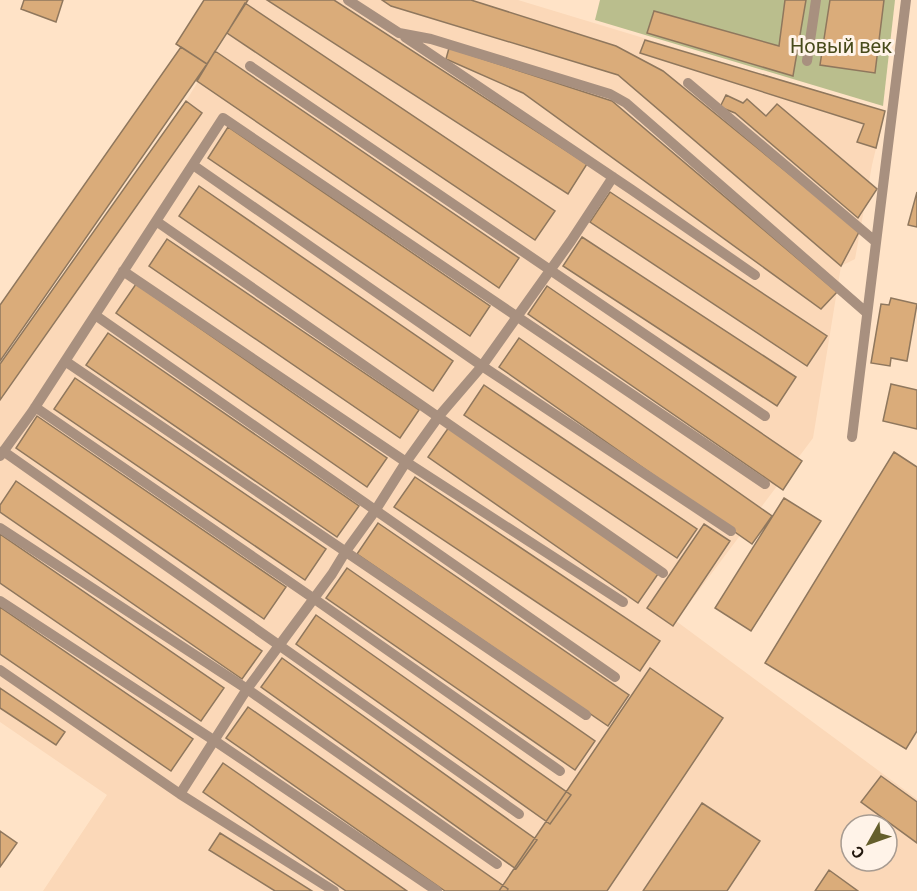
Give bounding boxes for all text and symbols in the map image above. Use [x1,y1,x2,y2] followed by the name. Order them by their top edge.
[790,34,892,58] park label: Новый век
[839,813,899,873] north arrow
[847,842,869,862] text: С

